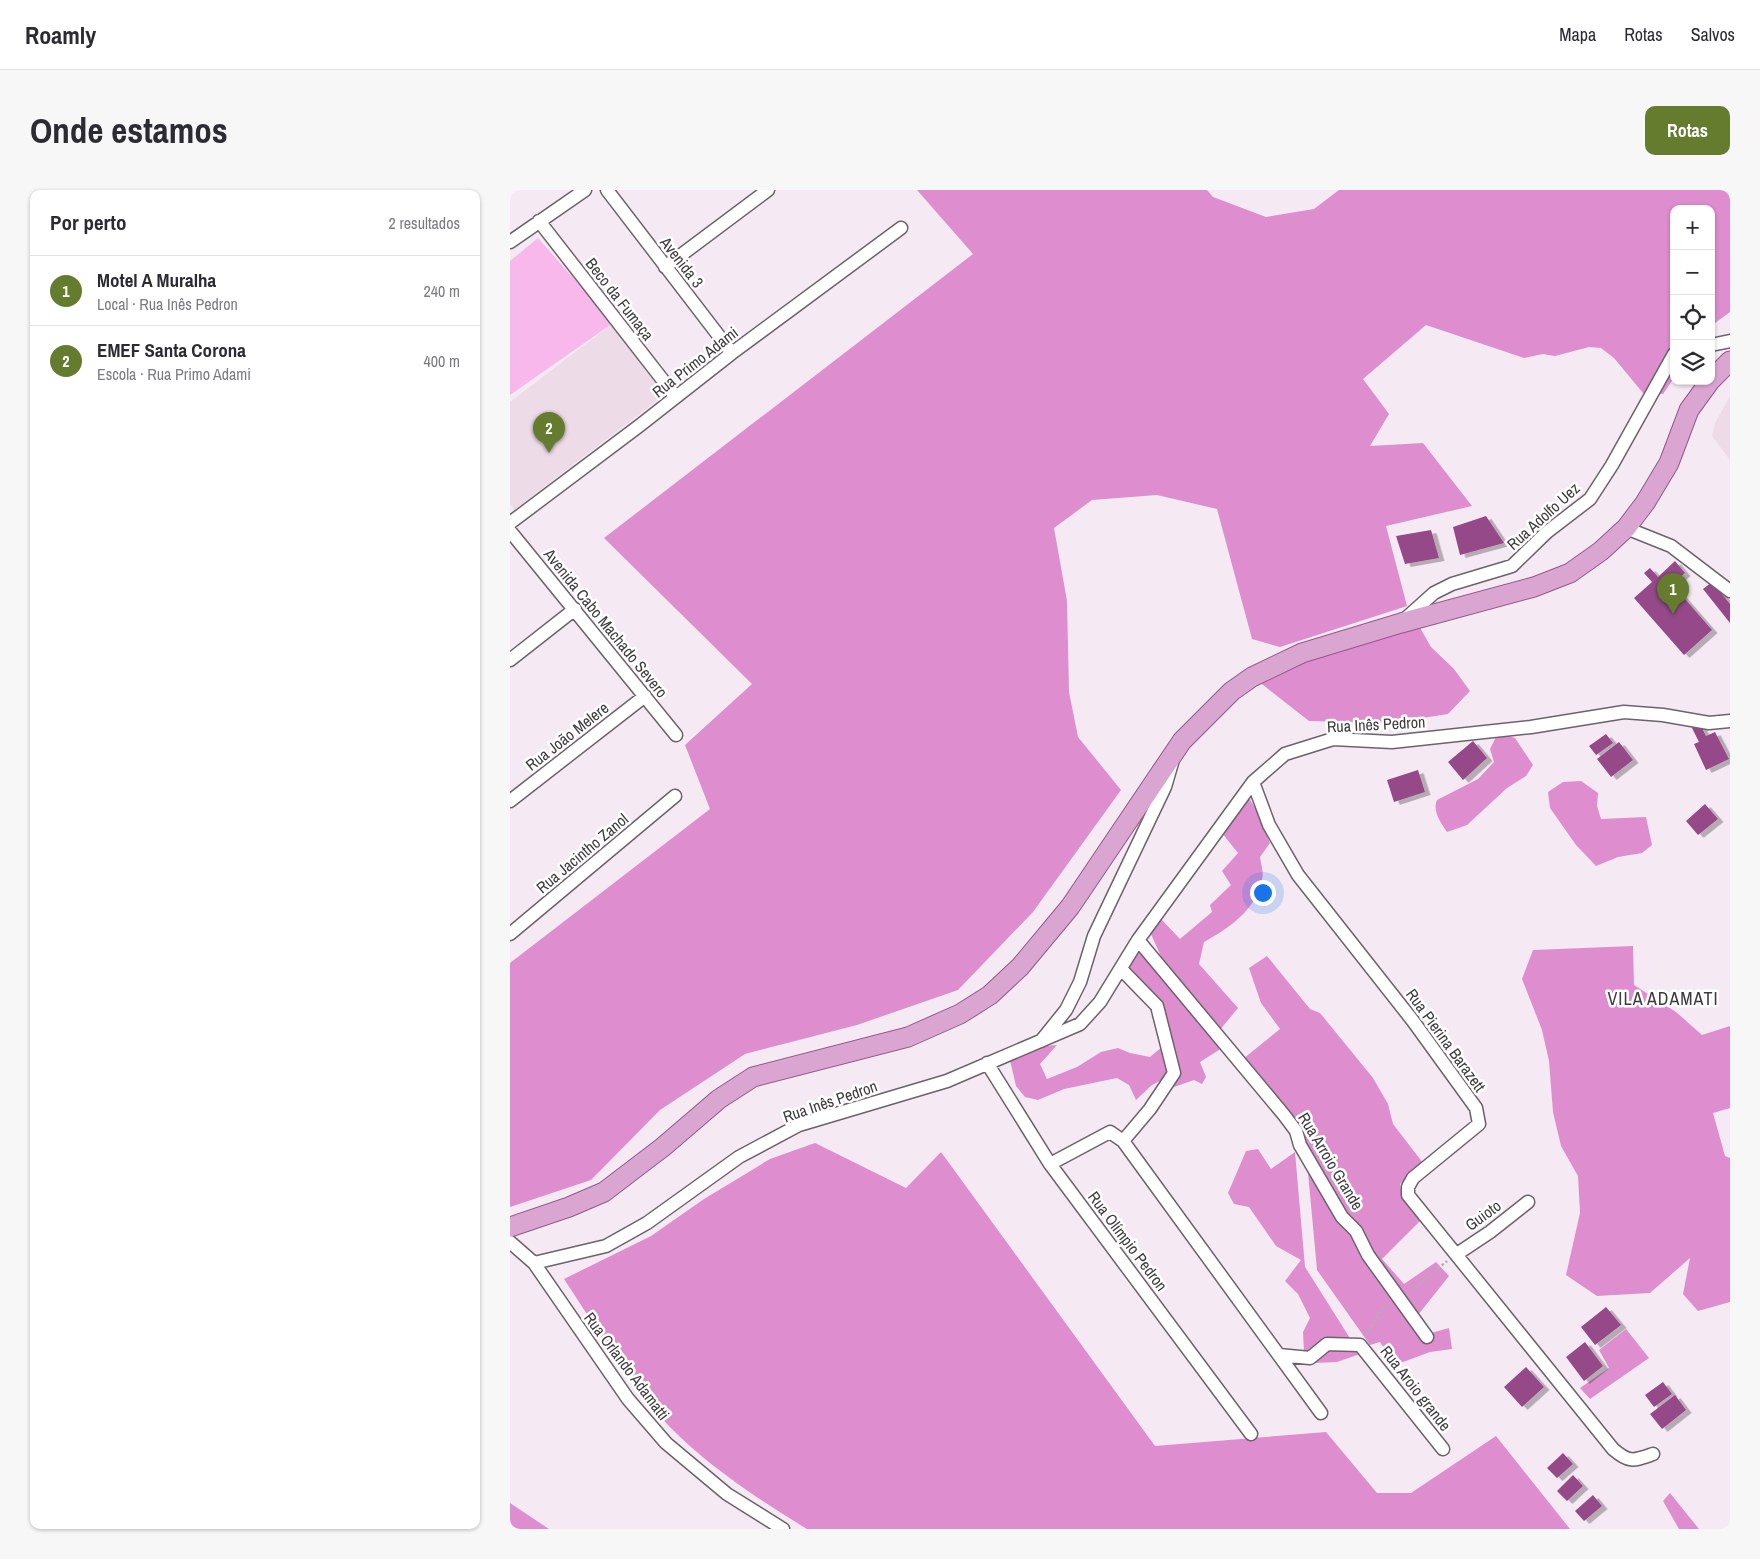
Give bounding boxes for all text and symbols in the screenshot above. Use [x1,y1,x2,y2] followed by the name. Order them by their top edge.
[25,19,96,51] text: Roamly
[1559,22,1596,47] text: Mapa
[1624,22,1663,47] text: Rotas
[1691,22,1735,47] text: Salvos
[1645,106,1730,155] button: Rotas
[30,107,228,154] text: Onde estamos
[1670,205,1715,385] map controls
[1670,205,1715,250] button: +
[50,208,127,237] text: Por perto
[389,212,460,234] text: 2 resultados
[655,231,709,292] street label: Avenida 3
[1670,250,1715,295] button: −
[581,253,660,345] street label: Beco da Fumaça
[97,267,216,293] text: Motel A Muralha
[62,280,70,302] text: 1
[424,280,460,302] text: 240 m
[97,293,238,315] text: Local · Rua Inês Pedron
[1670,295,1715,340] button: locate
[647,321,743,403] street label: Rua Primo Adami
[97,337,246,363] text: EMEF Santa Corona
[1670,340,1715,385] button: layers
[62,350,70,372] text: 2
[424,350,460,372] text: 400 m
[97,363,251,385] text: Escola · Rua Primo Adami
[533,412,565,453] pin: 2
[1502,477,1585,555] street label: Rua Adolfo Uez
[538,543,673,702] street label: Avenida Cabo Machado Severo
[1657,573,1689,614] pin: 1
[521,697,613,775] street label: Rua João Melere
[1326,710,1426,738] street label: Rua Inês Pedron
[531,808,633,898] street label: Rua Jacintho Zanol
[1250,880,1276,906] your location
[1401,984,1491,1096] street label: Rua Pierina Barazett
[1607,986,1719,1011] district label: VILA ADAMATI
[780,1075,880,1127] street label: Rua Inês Pedron
[1293,1108,1369,1214] street label: Rua Arroio Grande
[1083,1187,1173,1295] street label: Rua Olímpio Pedron
[1461,1195,1505,1235] street label: Guioto
[579,1308,675,1424] street label: Rua Orlando Adamatti
[1376,1341,1456,1435] street label: Rua Aroio grande

